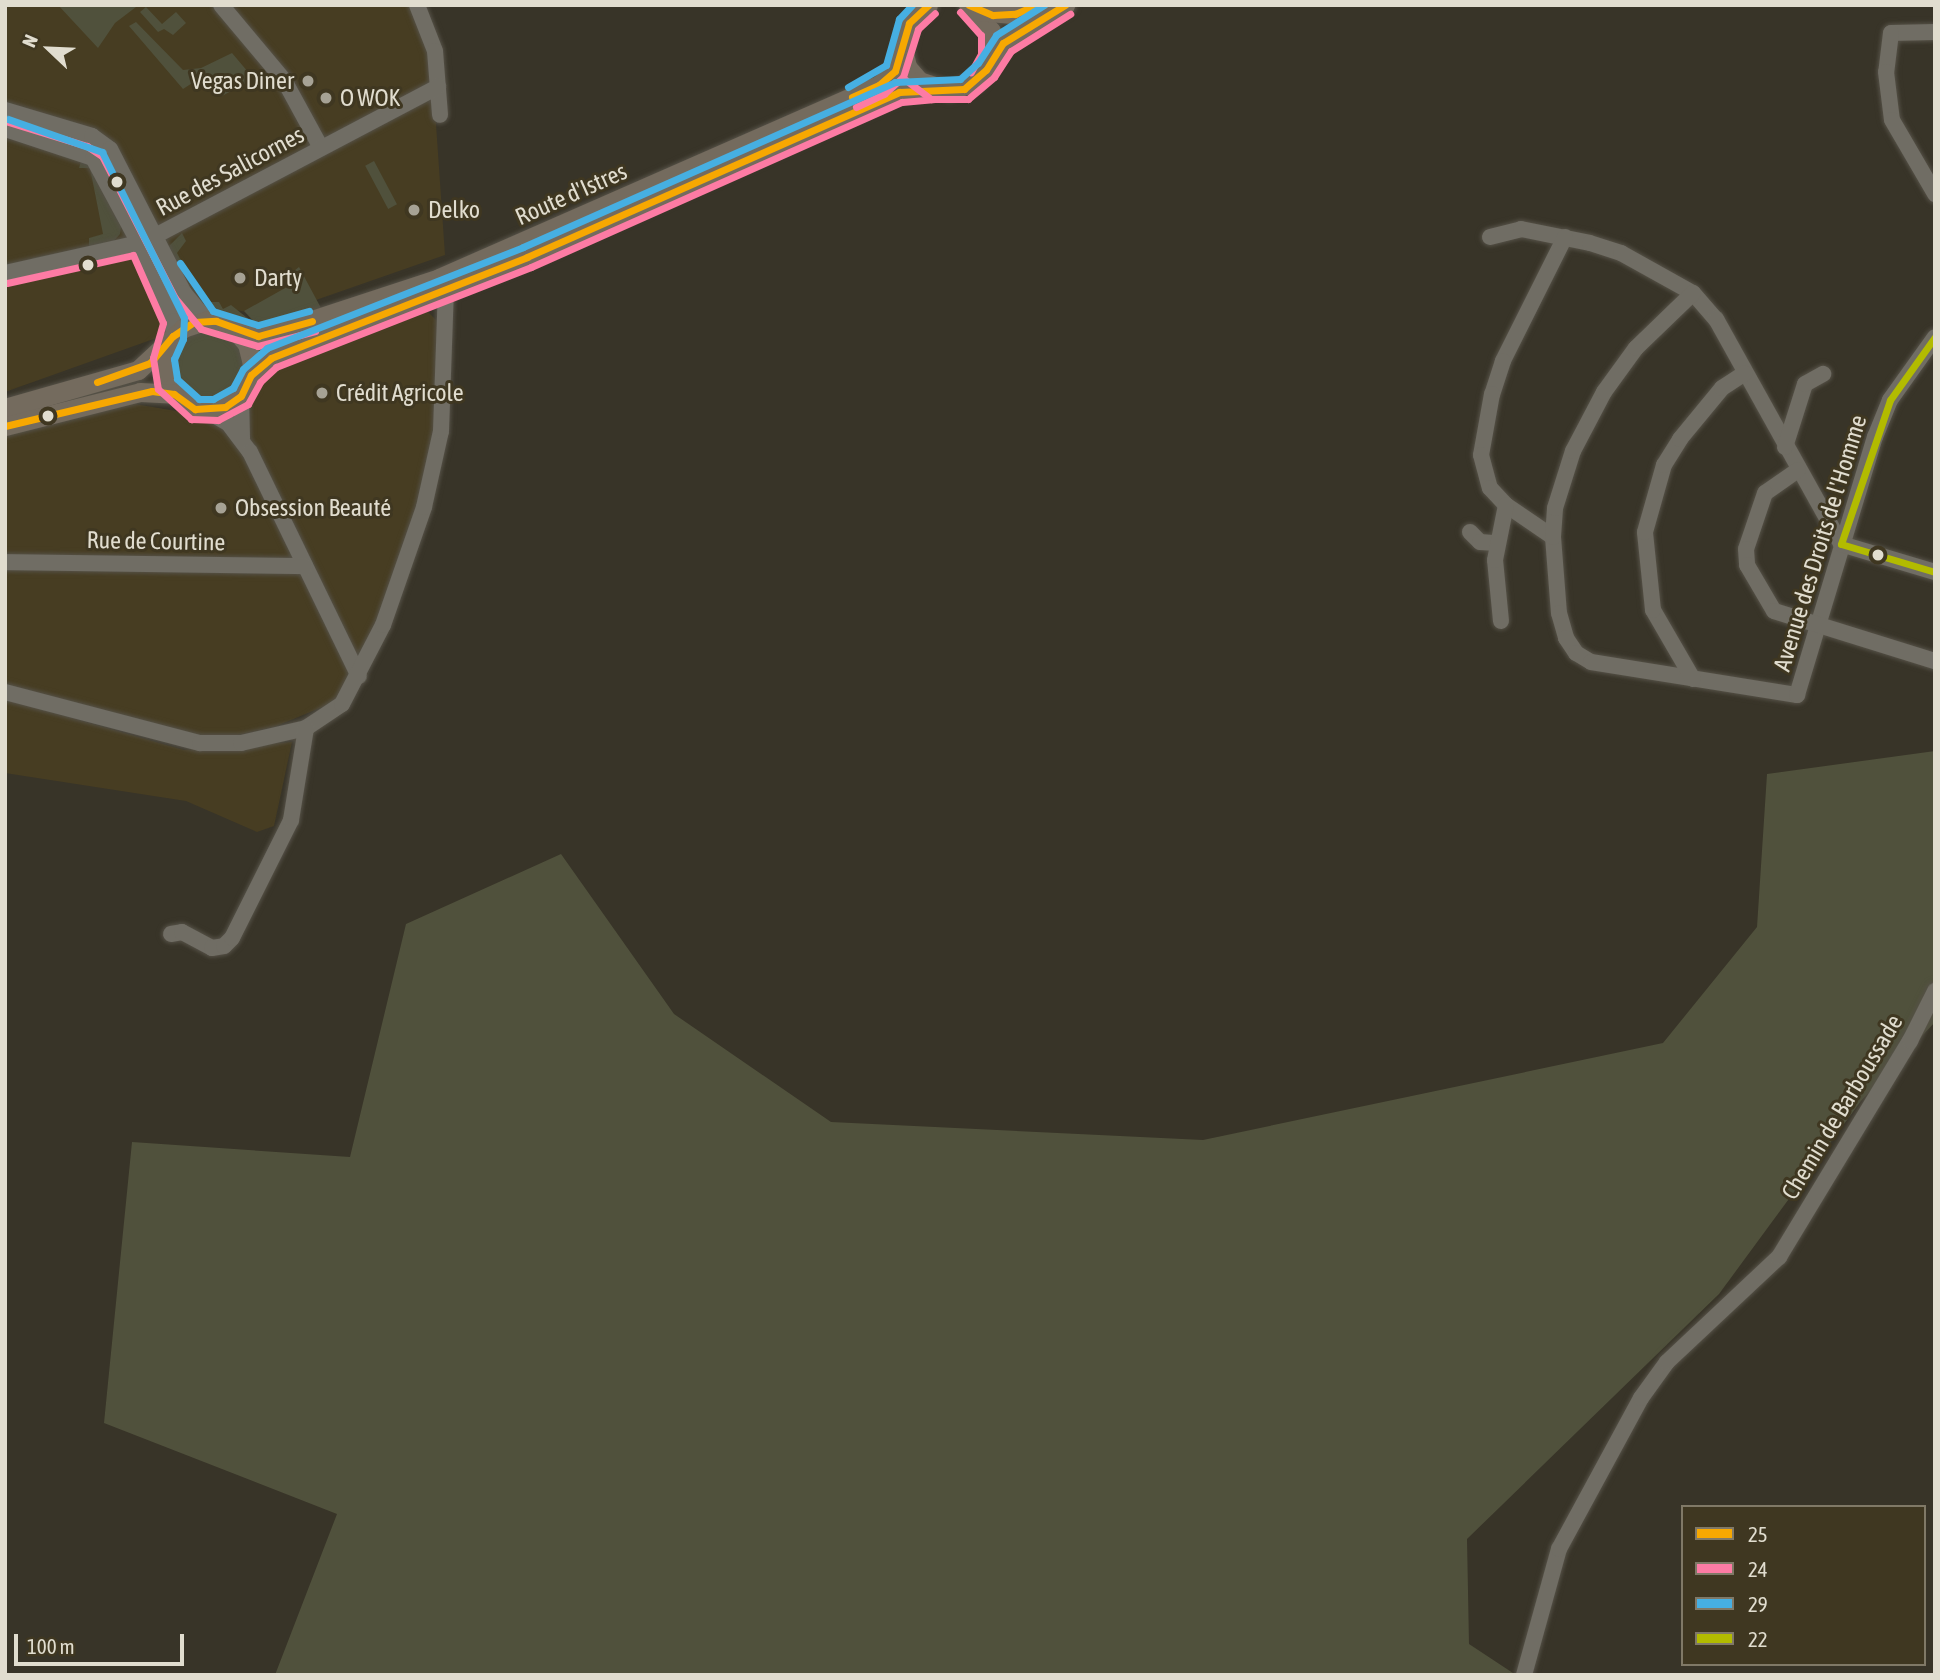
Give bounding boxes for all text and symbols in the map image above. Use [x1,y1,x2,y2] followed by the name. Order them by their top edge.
[14,14,84,84] north arrow
[17,31,42,50] text: N
[191,67,294,95] place label: Vegas Diner
[300,73,316,89] marker: Vegas Diner
[340,84,400,112] place label: O WOK
[318,90,334,106] marker: O WOK
[151,120,309,222] street label: Rue des Salicornes
[511,157,631,231] street label: Route d'Istres
[110,175,124,189] unlabelled marker
[428,196,480,224] place label: Delko
[406,202,422,218] marker: Delko
[81,258,95,272] unlabelled marker
[254,264,302,292] place label: Darty
[232,270,248,286] marker: Darty
[336,379,464,407] place label: Crédit Agricole
[314,385,330,401] marker: Crédit Agricole
[41,409,55,423] unlabelled marker
[1767,411,1873,675] street label: Avenue des Droits de l'Homme
[235,494,391,522] place label: Obsession Beauté
[213,500,229,516] marker: Obsession Beauté
[86,525,226,557] street label: Rue de Courtine
[1871,548,1885,562] unlabelled marker
[1775,1009,1909,1205] street label: Chemin de Barboussade
[1681,1505,1926,1666] legend
[1748,1522,1768,1546] text: 25
[1748,1557,1768,1581] text: 24
[1748,1592,1768,1616] text: 29
[18,1620,187,1664] scale bar
[1748,1627,1768,1651] text: 22
[27,1634,75,1658] text: 100 m

